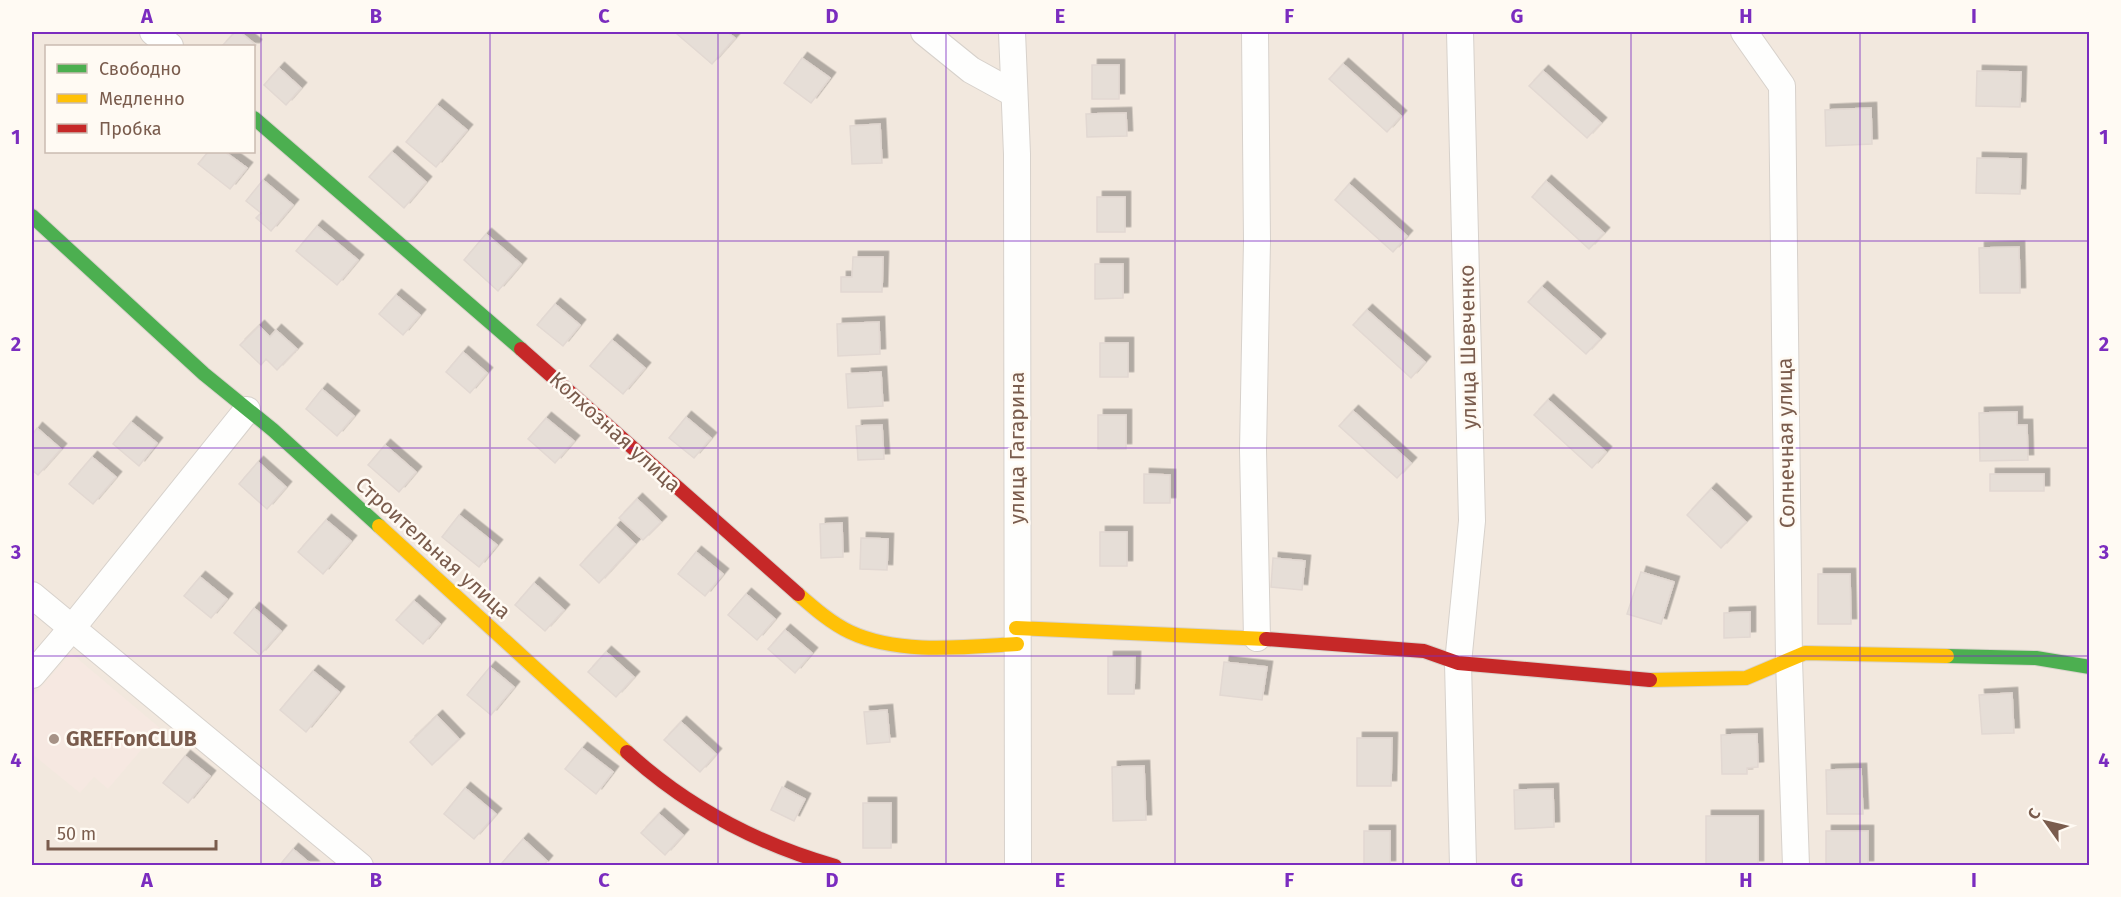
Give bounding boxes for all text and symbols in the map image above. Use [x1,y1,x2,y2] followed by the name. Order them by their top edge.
[140,4,154,28] text: A
[370,4,382,28] text: B
[598,4,610,28] text: C
[825,4,839,28] text: D
[1055,4,1065,28] text: E
[1284,4,1294,28] text: F
[1511,4,1523,28] text: G
[1739,4,1753,28] text: H
[1971,4,1977,28] text: I
[45,45,255,153] legend
[99,58,181,80] text: Свободно
[99,88,185,110] text: Медленно
[99,118,162,140] text: Пробка
[11,125,21,149] text: 1
[2099,125,2109,149] text: 1
[1454,264,1482,430] street label: улица Шевченко
[11,332,21,356] text: 2
[2099,332,2109,356] text: 2
[1772,358,1800,528] street label: Солнечная улица
[544,366,686,498] street label: Колхозная улица
[1004,372,1030,524] street label: улица Гагарина
[350,471,516,625] street label: Строительная улица
[10,540,21,564] text: 3
[2098,540,2109,564] text: 3
[66,726,197,752] place label: GREFFonCLUB
[47,732,61,746] marker: GREFFonCLUB
[10,748,22,772] text: 4
[2098,748,2110,772] text: 4
[2016,792,2076,852] north arrow
[2024,804,2045,823] text: С
[48,813,216,851] scale bar
[57,823,96,845] text: 50 m
[140,868,154,892] text: A
[370,868,382,892] text: B
[598,868,610,892] text: C
[825,868,839,892] text: D
[1055,868,1065,892] text: E
[1284,868,1294,892] text: F
[1511,868,1523,892] text: G
[1739,868,1753,892] text: H
[1971,868,1977,892] text: I

